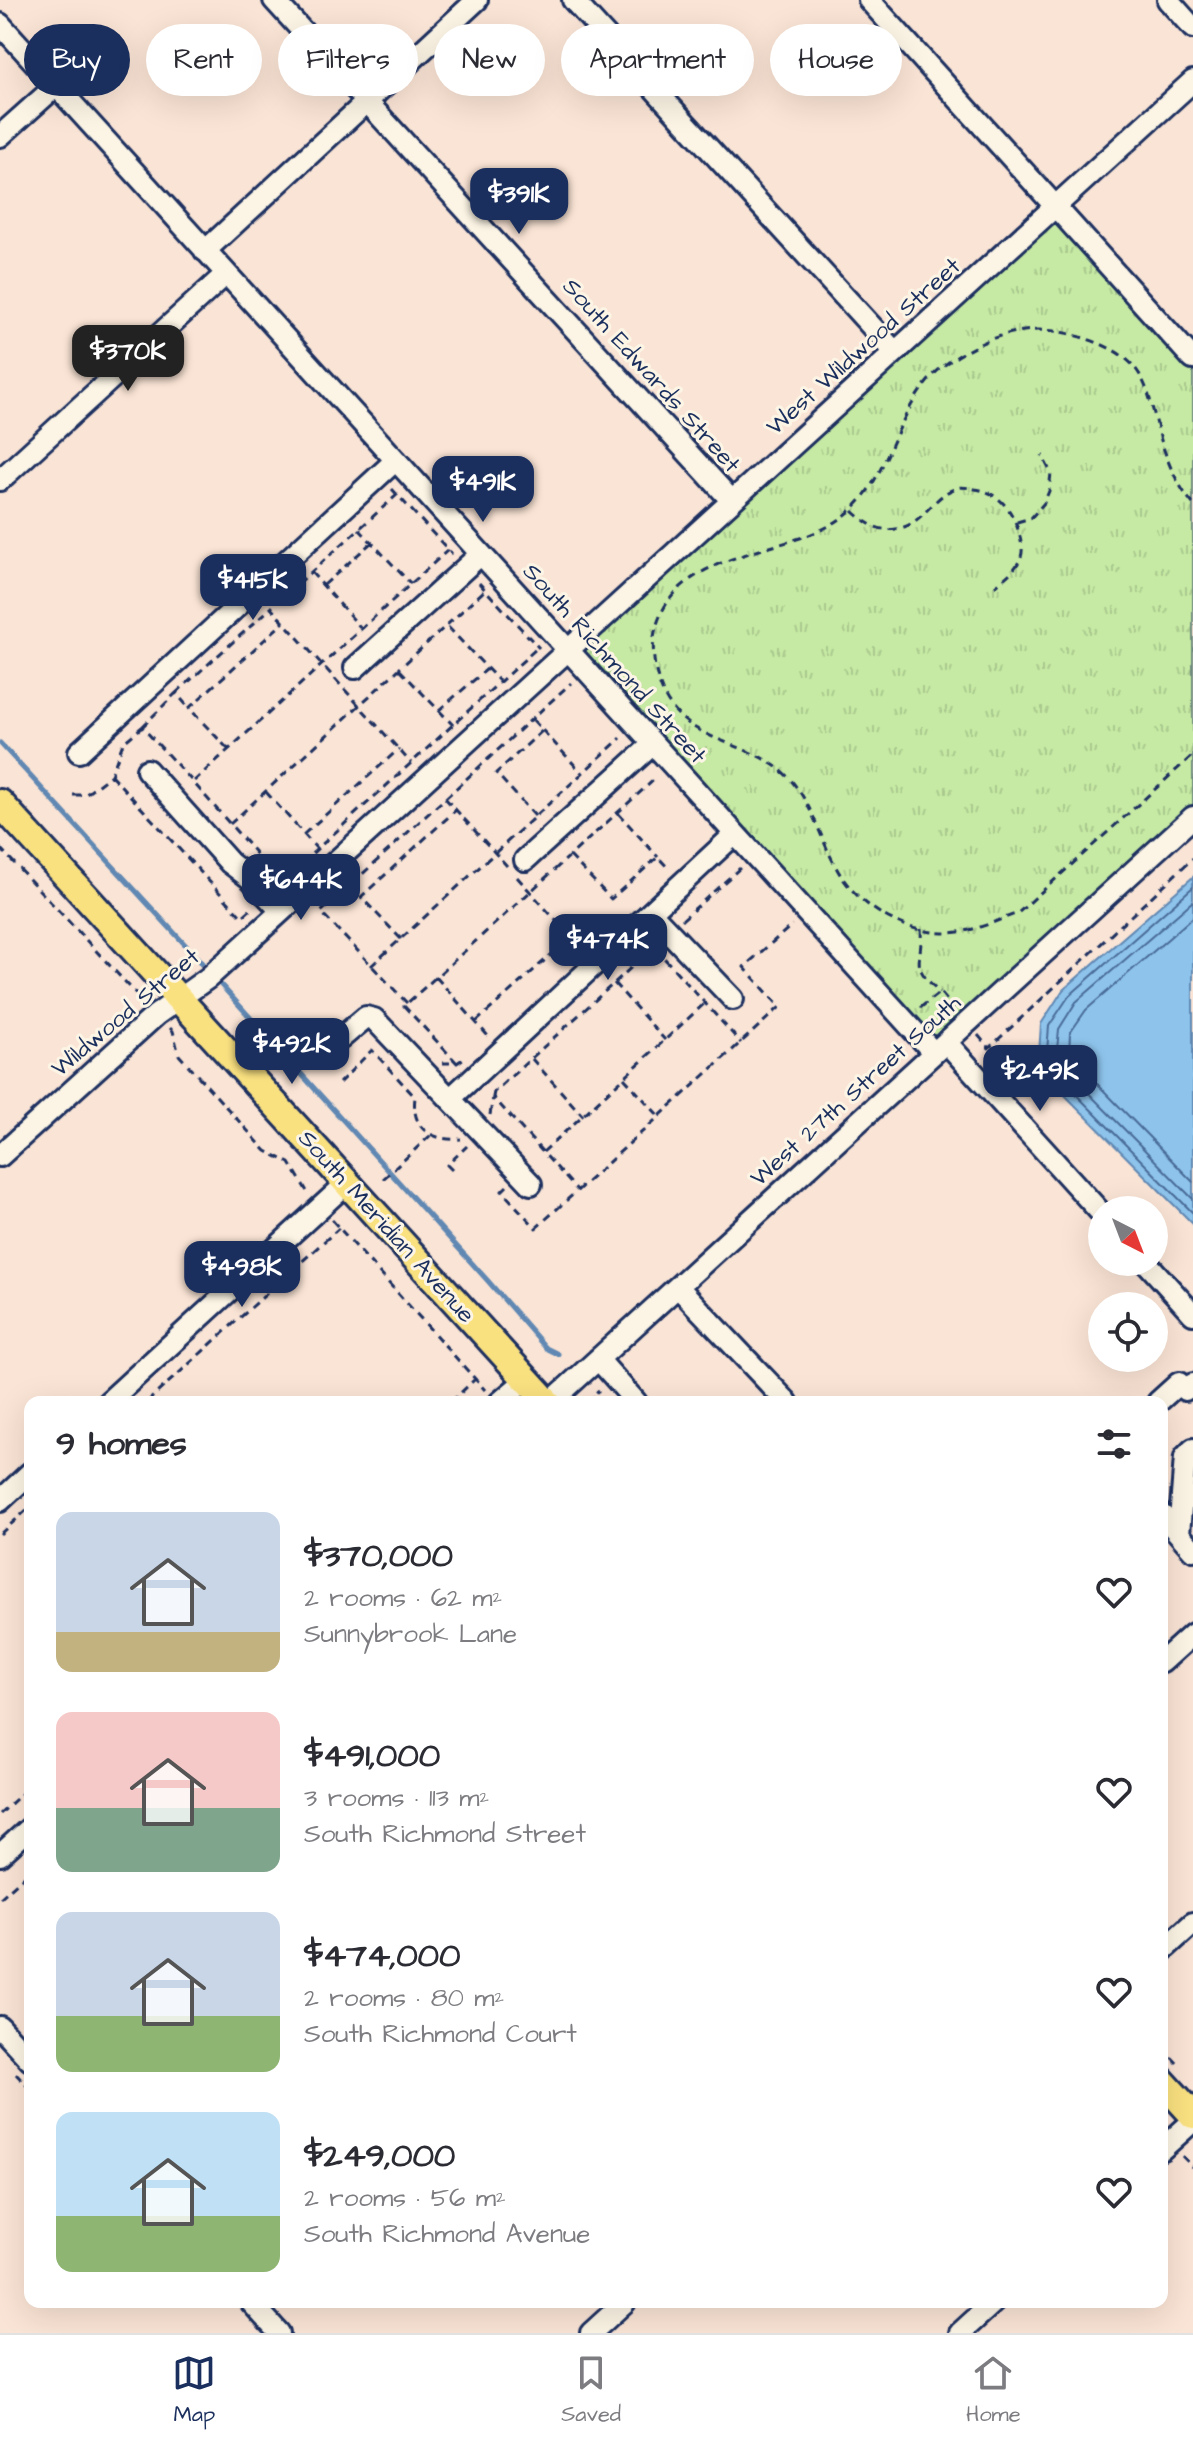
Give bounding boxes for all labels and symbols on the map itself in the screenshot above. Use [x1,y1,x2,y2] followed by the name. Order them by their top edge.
[463,168,575,236] pin: $391K
[759,250,969,444] street label: West Wildwood Street
[554,271,748,481] street label: South Edwards Street
[72,325,184,393] pin: $370K
[427,456,539,524] pin: $491K
[197,554,309,622] pin: $415K
[515,556,714,772] street label: South Richmond Street
[245,854,357,922] pin: $644K
[552,914,664,982] pin: $474K
[44,940,208,1085] street label: Wildwood Street
[743,987,969,1195] street label: West 27th Street South
[236,1018,348,1086] pin: $492K
[984,1045,1096,1113] pin: $249K
[290,1122,482,1331] street label: South Meridian Avenue
[1088,1196,1168,1276] north arrow
[186,1241,298,1309] pin: $498K

